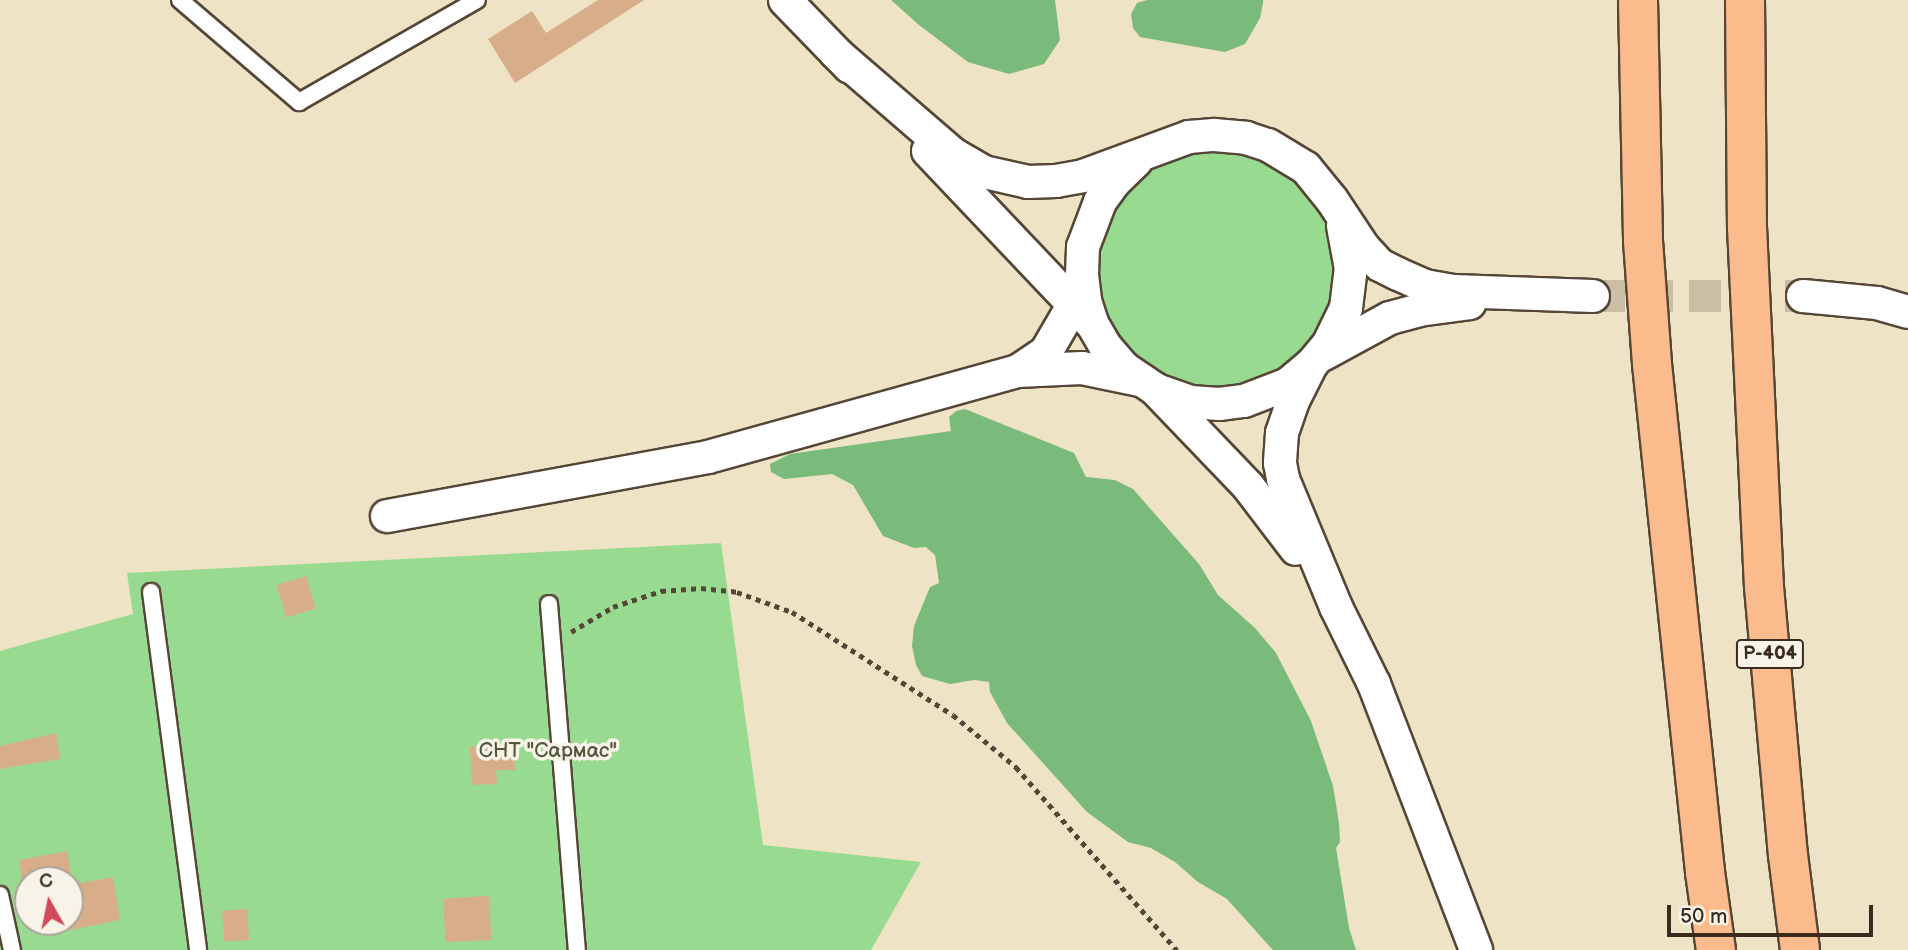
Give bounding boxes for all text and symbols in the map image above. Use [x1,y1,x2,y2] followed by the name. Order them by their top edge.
[1735,638,1805,670] road number: Р-404
[479,738,617,764] park label: СНТ "Сармас"
[14,866,84,936] north arrow
[38,869,54,894] text: С
[1670,890,1876,934] scale bar
[1680,904,1727,929] text: 50 m

